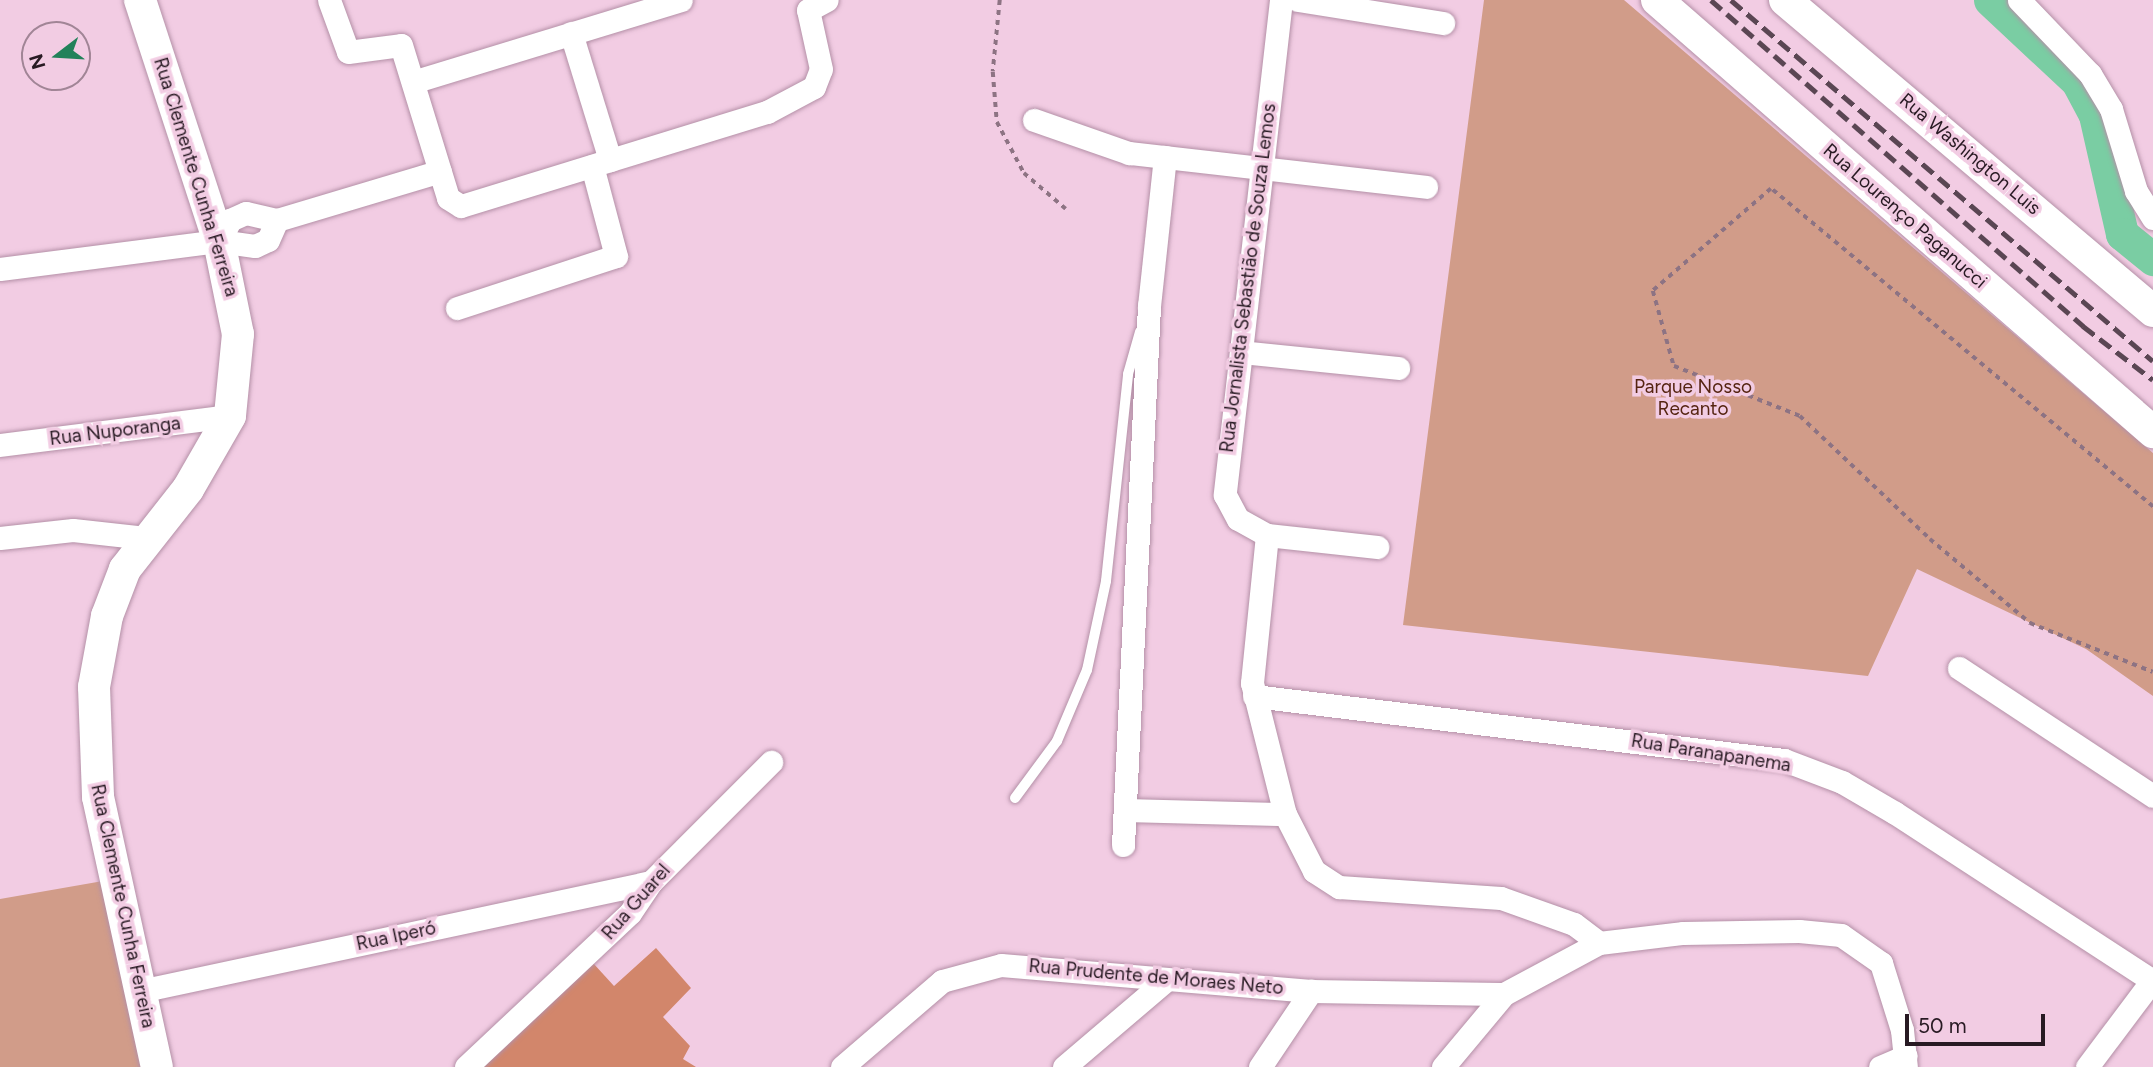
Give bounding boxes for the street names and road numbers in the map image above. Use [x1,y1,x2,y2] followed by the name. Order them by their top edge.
[149,55,243,299] street label: Rua Clemente Cunha Ferreira
[1895,88,2045,220] street label: Rua Washington Luis
[1215,102,1281,454] street label: Rua Jornalista Sebastião de Souza Lemos
[1819,139,1991,293] street label: Rua Lourenço Paganucci
[48,412,182,450] street label: Rua Nuporanga
[1629,729,1793,777] street label: Rua Paranapanema
[86,782,160,1030] street label: Rua Clemente Cunha Ferreira
[597,860,675,944] street label: Rua Guarel
[354,916,438,956] street label: Rua Iperó
[1028,955,1284,999] street label: Rua Prudente de Moraes Neto

